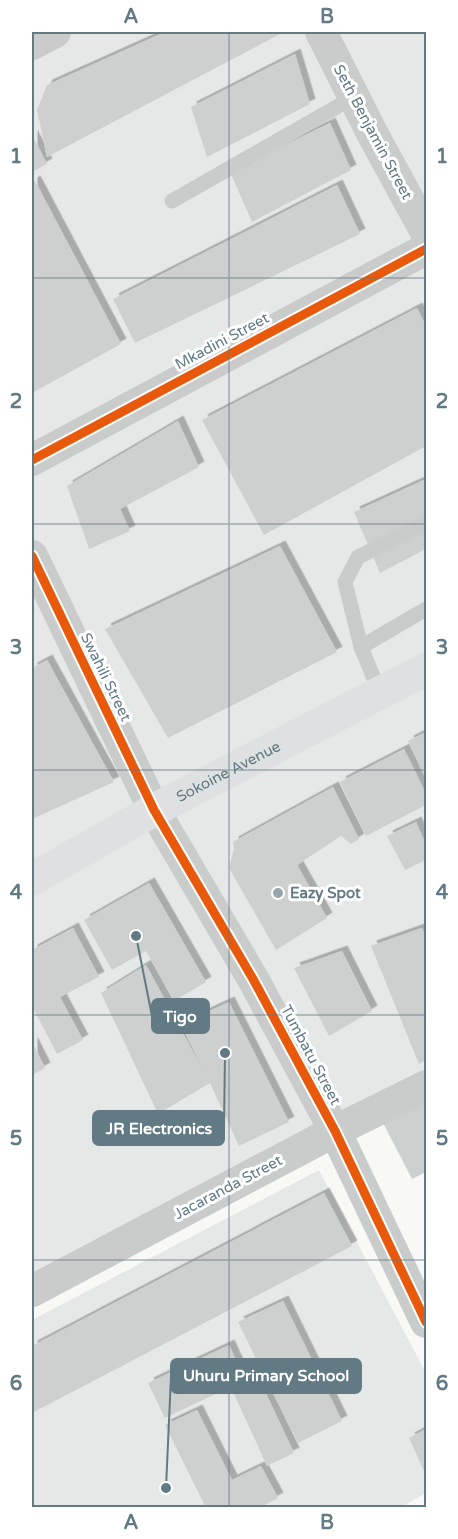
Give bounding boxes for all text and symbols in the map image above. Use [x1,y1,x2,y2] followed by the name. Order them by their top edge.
[124,5,139,29] text: A
[320,5,334,29] text: B
[330,62,416,203] street label: Seth Benjamin Street
[10,145,22,169] text: 1
[436,145,448,169] text: 1
[172,309,272,373] street label: Mkadini Street
[10,390,22,414] text: 2
[436,390,448,414] text: 2
[77,630,135,724] street label: Swahili Street
[10,636,22,660] text: 3
[436,636,448,660] text: 3
[173,737,283,806] street label: Sokoine Avenue
[10,881,23,905] text: 4
[436,881,449,905] text: 4
[290,884,361,903] place label: Eazy Spot
[271,886,285,900] marker: Eazy Spot
[152,999,209,1033] callout: Tigo
[277,1002,345,1108] street label: Tumbatu Street
[162,1007,197,1027] text: Tigo
[93,1111,224,1145] callout: JR Electronics
[105,1119,213,1139] text: JR Electronics
[10,1127,22,1151] text: 5
[436,1127,448,1151] text: 5
[171,1151,285,1223] street label: Jacaranda Street
[171,1359,361,1393] callout: Uhuru Primary School
[183,1366,349,1386] text: Uhuru Primary School
[10,1372,22,1396] text: 6
[436,1372,448,1396] text: 6
[124,1511,139,1535] text: A
[320,1511,334,1535] text: B

